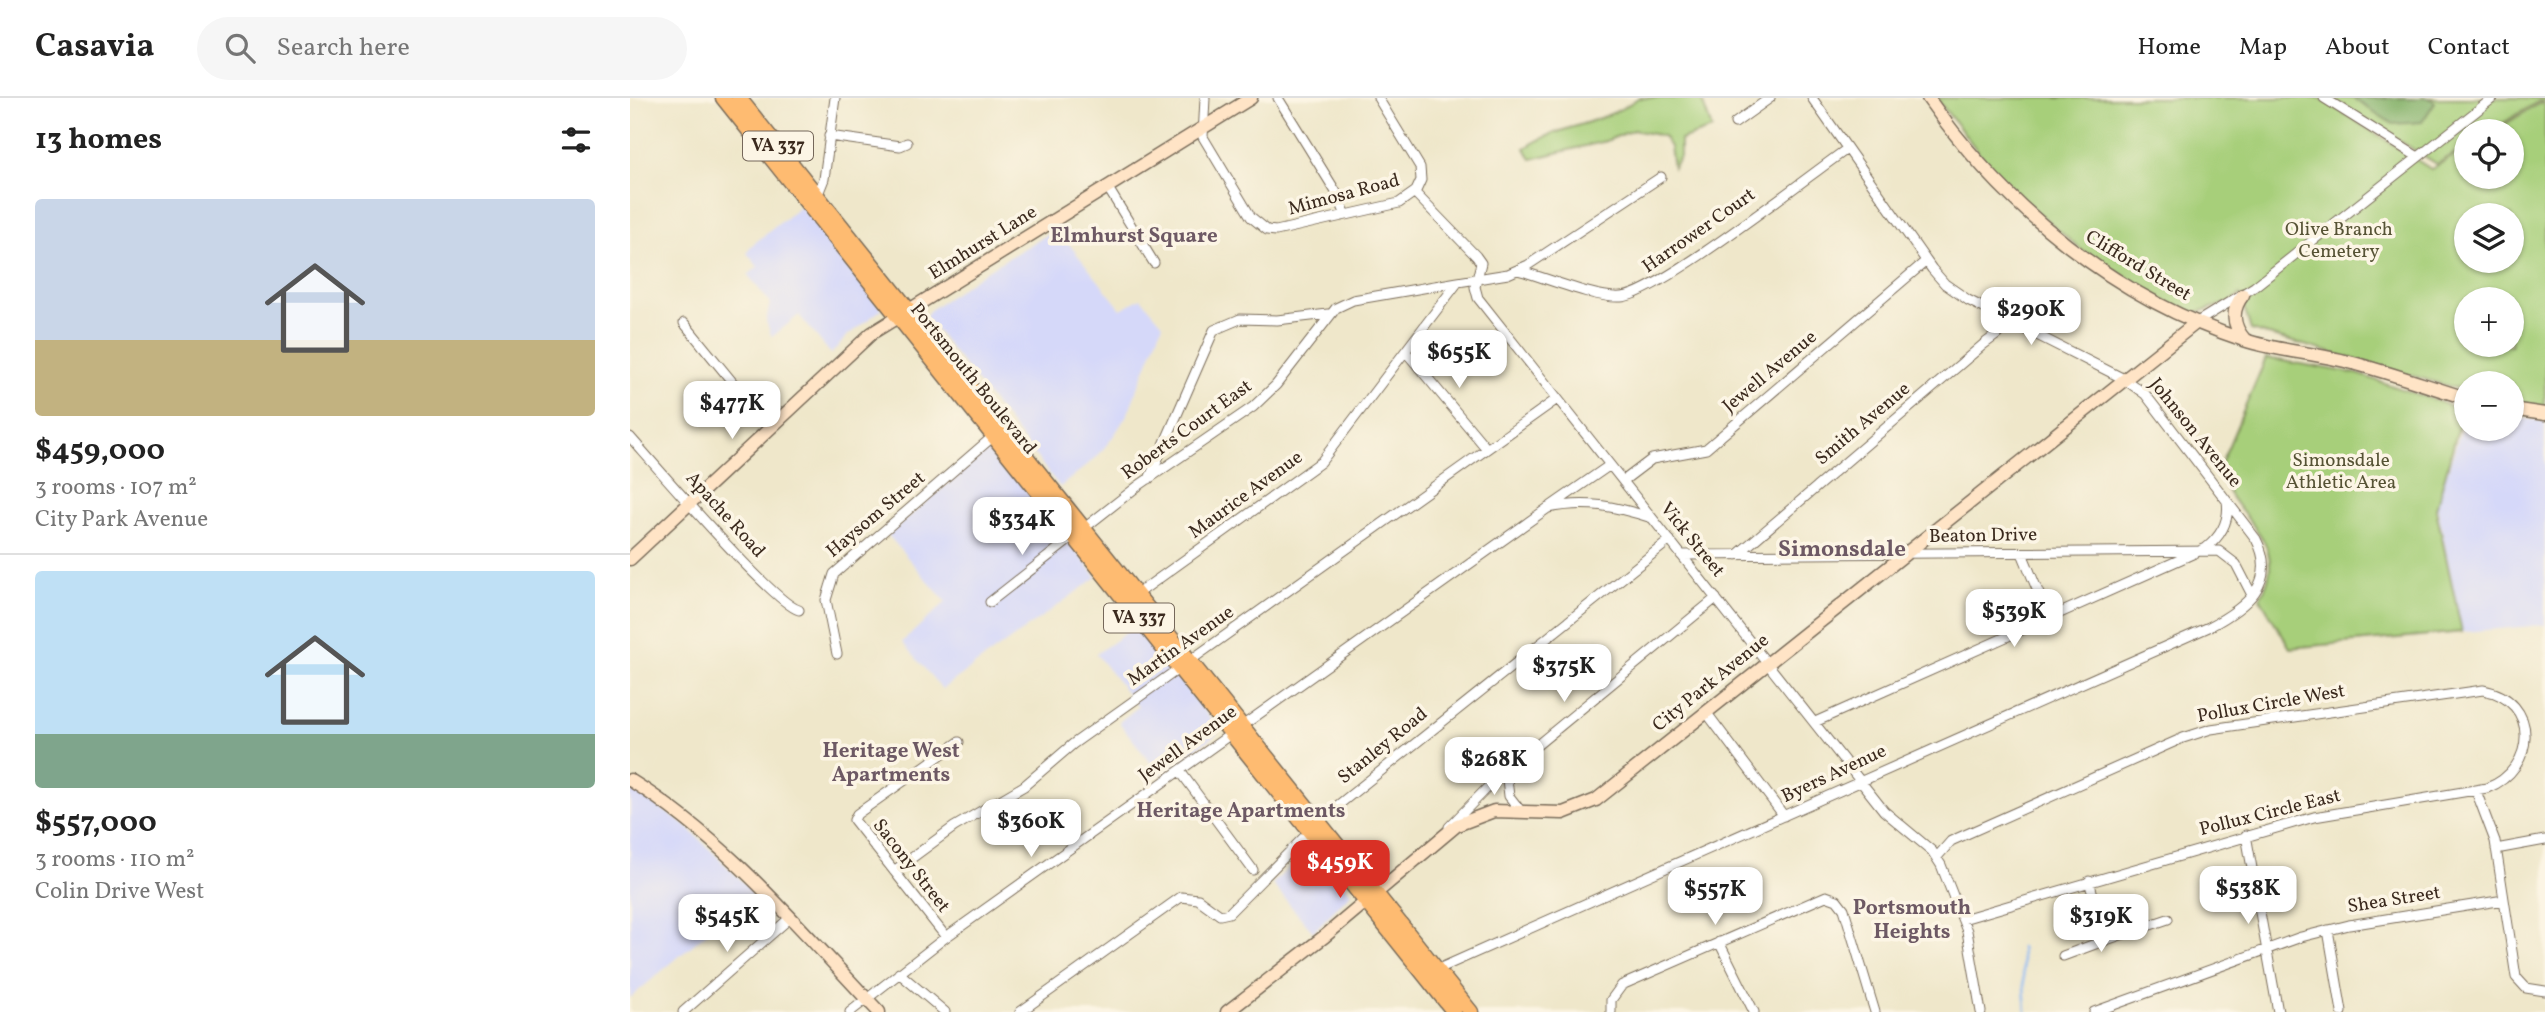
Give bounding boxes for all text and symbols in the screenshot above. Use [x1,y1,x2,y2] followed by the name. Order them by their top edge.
[197,17,687,80] search box
[35,25,155,71] text: Casavia
[221,29,259,67] icon: search
[277,30,410,66] text: Search here
[2137,31,2201,65] text: Home
[2239,31,2287,65] text: Map
[2325,31,2390,65] text: About
[2428,31,2510,65] text: Contact
[35,119,162,161] text: 13 homes
[2454,119,2524,441] map controls
[2454,119,2524,189] button: locate
[557,121,595,159] icon: filters
[743,131,813,160] road number: VA 337
[1285,168,1403,222] street label: Mimosa Road
[1637,182,1761,280] street label: Harrower Court
[924,199,1042,287] street label: Elmhurst Lane
[2454,203,2524,273] button: layers
[2285,217,2393,265] park label: Olive Branch Cemetery
[1050,222,1218,251] district label: Elmhurst Square
[2080,224,2196,308] street label: Clifford Street
[252,245,378,371] icon: home
[2454,287,2524,357] button: +
[1982,288,2080,347] pin: $290K
[1997,294,2065,326] text: $290K
[904,298,1042,460] street label: Portsmouth Boulevard
[1717,325,1823,419] street label: Jewell Avenue
[1410,330,1508,390] pin: $655K
[1427,337,1491,369] text: $655K
[2454,371,2524,441] button: −
[1116,373,1258,486] street label: Roberts Court East
[2143,373,2247,493] street label: Johnson Avenue
[1810,376,1916,472] street label: Smith Avenue
[683,382,781,441] pin: $477K
[699,388,765,420] text: $477K
[35,430,165,472] text: $459,000
[1184,445,1308,545] street label: Maurice Avenue
[2286,448,2396,496] park label: Simonsdale Athletic Area
[679,466,771,564] street label: Apache Road
[821,466,931,564] street label: Haysom Street
[35,472,197,504] text: 3 rooms · 107 m²
[1654,497,1731,583] street label: Vick Street
[973,498,1071,557] pin: $334K
[35,504,208,536] text: City Park Avenue
[989,504,1055,536] text: $334K
[1929,522,2037,550] street label: Beaton Drive
[1778,534,1906,566] district label: Simonsdale
[1965,589,2063,649] pin: $539K
[1982,596,2046,628] text: $539K
[1122,600,1240,692] street label: Martin Avenue
[1104,604,1174,632] road number: VA 337
[252,617,378,743] icon: home
[1647,628,1775,738] street label: City Park Avenue
[1515,644,1613,704] pin: $375K
[1532,651,1596,683] text: $375K
[2195,678,2347,730] street label: Pollux Circle West
[1133,699,1243,789] street label: Jewell Avenue
[1333,702,1433,790] street label: Stanley Road
[822,737,960,790] district label: Heritage West Apartments
[1445,738,1543,797] pin: $268K
[1777,738,1891,810] street label: Byers Avenue
[1461,744,1527,776] text: $268K
[2197,783,2344,843] street label: Pollux Circle East
[1137,797,1345,826] district label: Heritage Apartments
[982,800,1080,859] pin: $360K
[35,802,157,844] text: $557,000
[997,806,1065,838] text: $360K
[866,814,956,919] street label: Sacony Street
[1291,840,1389,900] pin: $459K
[35,844,195,876] text: 3 rooms · 110 m²
[1307,847,1373,879] text: $459K
[2199,866,2297,926] pin: $538K
[1666,868,1764,927] pin: $557K
[2216,873,2280,905] text: $538K
[1684,874,1746,906] text: $557K
[35,876,204,908] text: Colin Drive West
[2346,880,2443,920] street label: Shea Street
[678,894,776,954] pin: $545K
[1853,894,1972,947] district label: Portsmouth Heights
[2052,894,2150,954] pin: $319K
[694,901,760,933] text: $545K
[2069,901,2133,933] text: $319K

